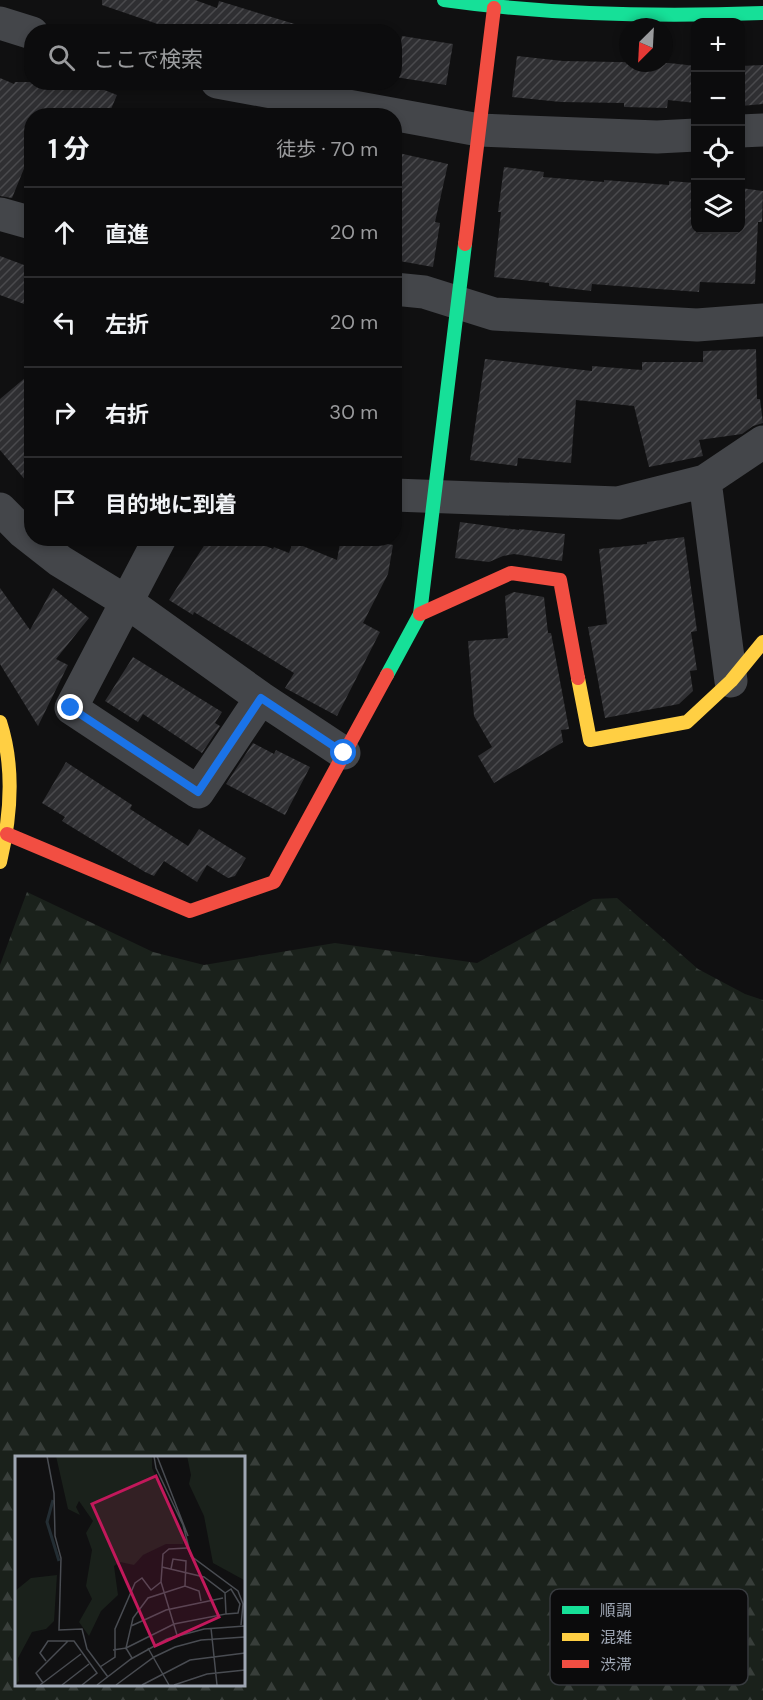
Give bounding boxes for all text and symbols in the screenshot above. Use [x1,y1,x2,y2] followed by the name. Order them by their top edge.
[619,18,673,72] north arrow
[691,18,745,234] map controls
[691,18,745,72] button: +
[24,24,402,90] search box
[45,41,78,74] icon: search
[93,45,203,74] text: ここで検索
[691,72,745,126] button: −
[691,126,745,180] button: locate
[48,132,90,166] text: 1 分
[276,136,378,162] text: 徒歩 · 70 m
[691,180,745,234] button: layers
[48,216,81,249] icon: ahead
[330,219,378,245] text: 20 m
[105,220,149,249] text: 直進
[48,306,81,339] icon: left
[330,309,378,335] text: 20 m
[105,310,149,339] text: 左折
[48,396,81,429] icon: right
[329,399,378,425] text: 30 m
[105,400,149,429] text: 右折
[48,486,81,519] icon: arrive
[105,490,237,519] text: 目的地に到着
[57,694,83,720] route end
[330,739,356,765] route start
[15,1456,244,1685] inset map
[550,1589,748,1685] legend
[600,1600,632,1621] text: 順調
[600,1627,632,1648] text: 混雑
[600,1654,632,1675] text: 渋滞

